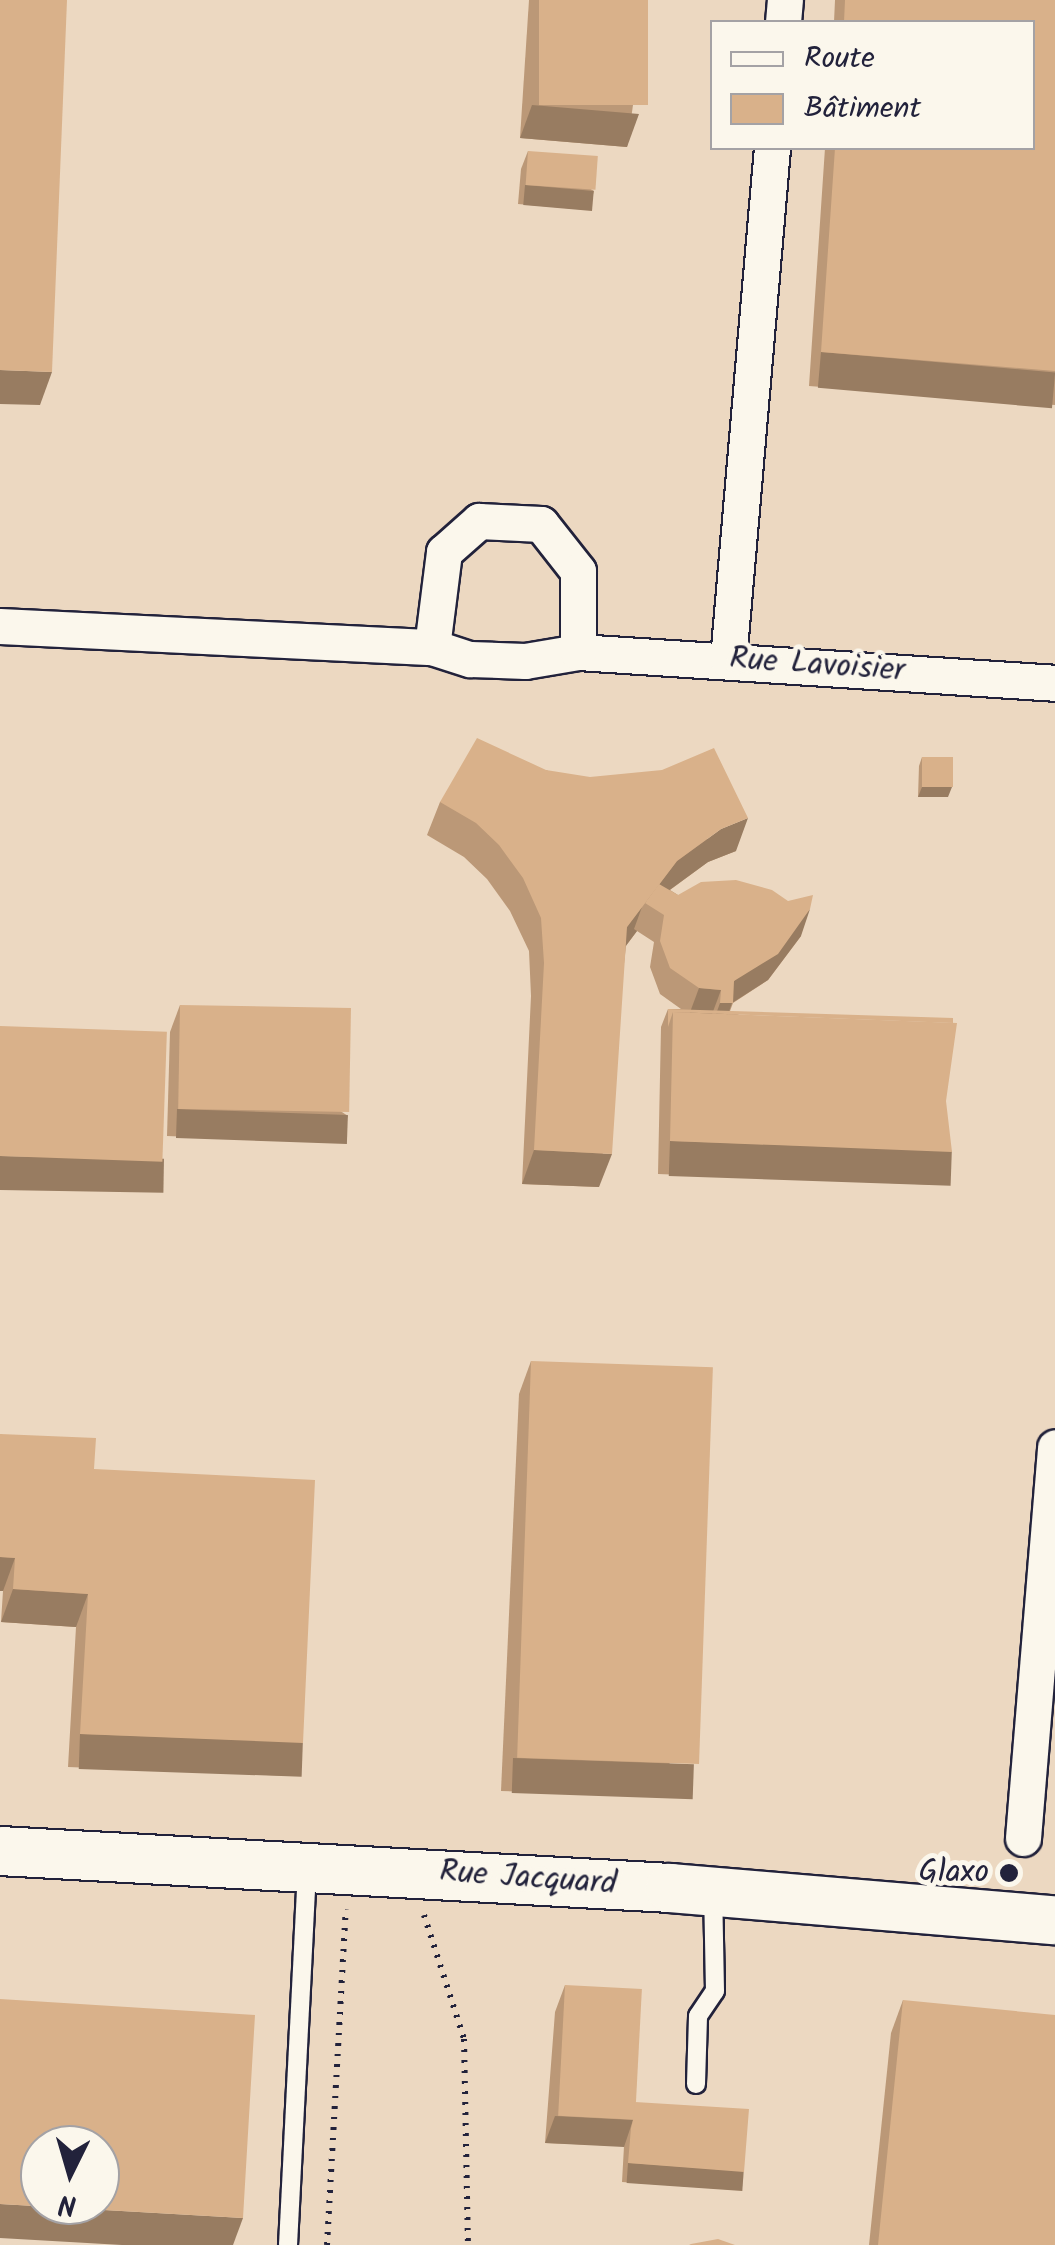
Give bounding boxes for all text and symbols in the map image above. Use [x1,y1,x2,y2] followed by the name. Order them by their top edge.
[710,20,1035,150] legend
[804,35,875,83] text: Route
[804,85,921,133] text: Bâtiment
[728,641,906,691] street label: Rue Lavoisier
[438,1854,618,1904] street label: Rue Jacquard
[918,1854,989,1892] place label: Glaxo
[998,1862,1020,1884] marker: Glaxo
[20,2125,120,2225] north arrow
[57,2180,78,2227] text: N

